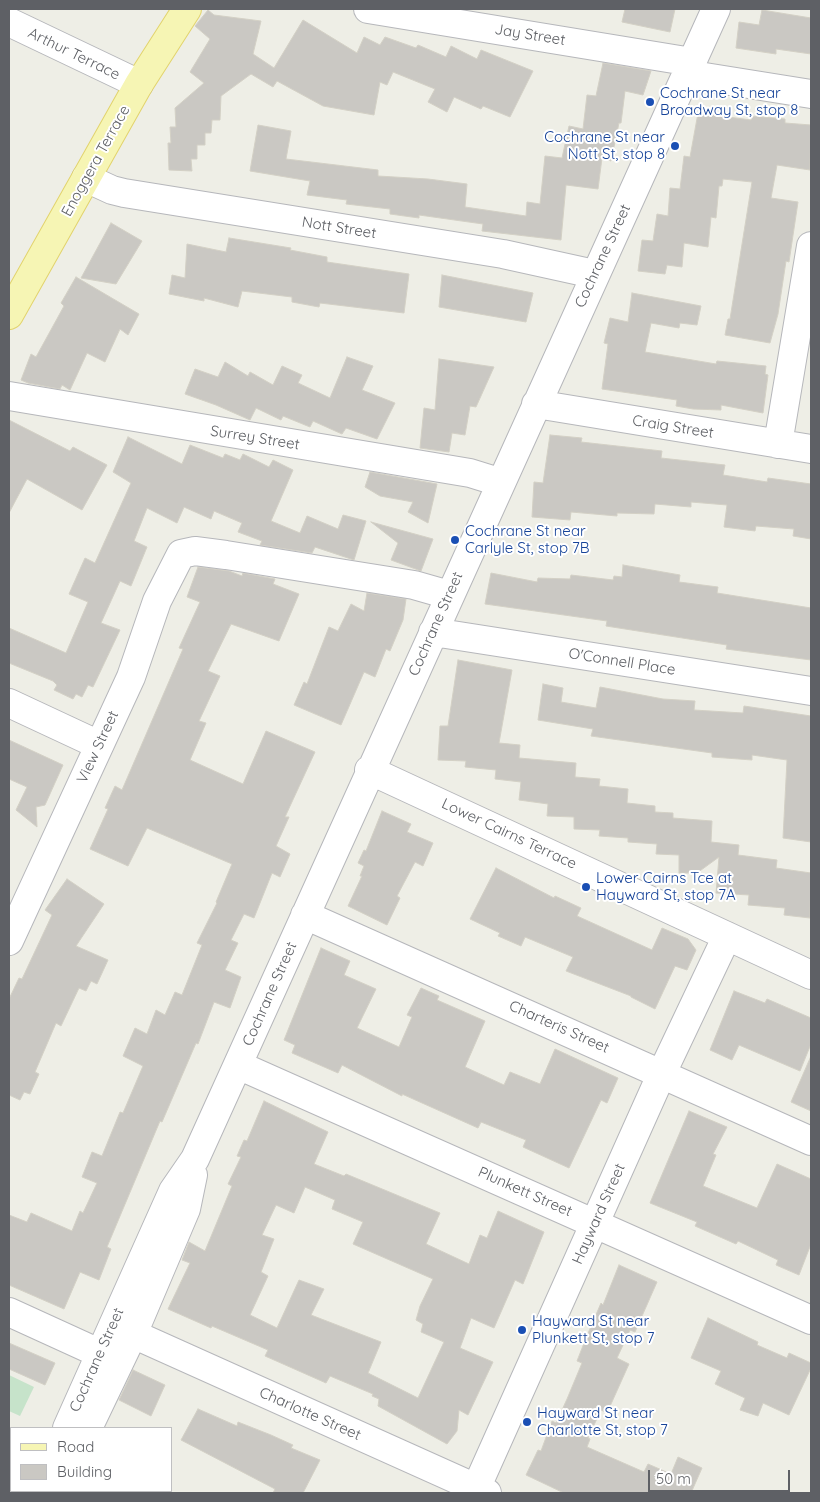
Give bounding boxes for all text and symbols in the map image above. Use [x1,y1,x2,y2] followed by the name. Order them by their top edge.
[493,21,567,49] street label: Jay Street
[25,24,123,84] street label: Arthur Terrace
[660,84,798,119] place label: Cochrane St near Broadway St, stop 8
[644,96,656,108] marker: Cochrane St near Broadway St, stop 8
[58,102,134,220] street label: Enoggera Terrace
[544,128,665,163] place label: Cochrane St near Nott St, stop 8
[669,140,681,152] marker: Cochrane St near Nott St, stop 8
[571,201,635,311] street label: Cochrane Street
[300,213,378,243] street label: Nott Street
[631,412,715,442] street label: Craig Street
[209,422,301,454] street label: Surrey Street
[465,522,590,557] place label: Cochrane St near Carlyle St, stop 7B
[449,534,461,546] marker: Cochrane St near Carlyle St, stop 7B
[405,569,467,679] street label: Cochrane Street
[567,645,677,679] street label: O'Connell Place
[73,708,123,786] street label: View Street
[439,795,579,873] street label: Lower Cairns Terrace
[596,869,736,904] place label: Lower Cairns Tce at Hayward St, stop 7A
[580,881,592,893] marker: Lower Cairns Tce at Hayward St, stop 7A
[239,939,301,1049] street label: Cochrane Street
[506,997,612,1057] street label: Charteris Street
[569,1161,629,1267] street label: Hayward Street
[475,1163,575,1221] street label: Plunkett Street
[66,1305,128,1415] street label: Cochrane Street
[532,1312,654,1347] place label: Hayward St near Plunkett St, stop 7
[516,1324,528,1336] marker: Hayward St near Plunkett St, stop 7
[256,1384,364,1444] street label: Charlotte Street
[537,1404,668,1439] place label: Hayward St near Charlotte St, stop 7
[521,1416,533,1428] marker: Hayward St near Charlotte St, stop 7
[10,1427,172,1492] legend
[57,1437,94,1456] text: Road
[650,1460,792,1492] scale bar
[57,1462,112,1481] text: Building
[656,1469,691,1488] text: 50 m

